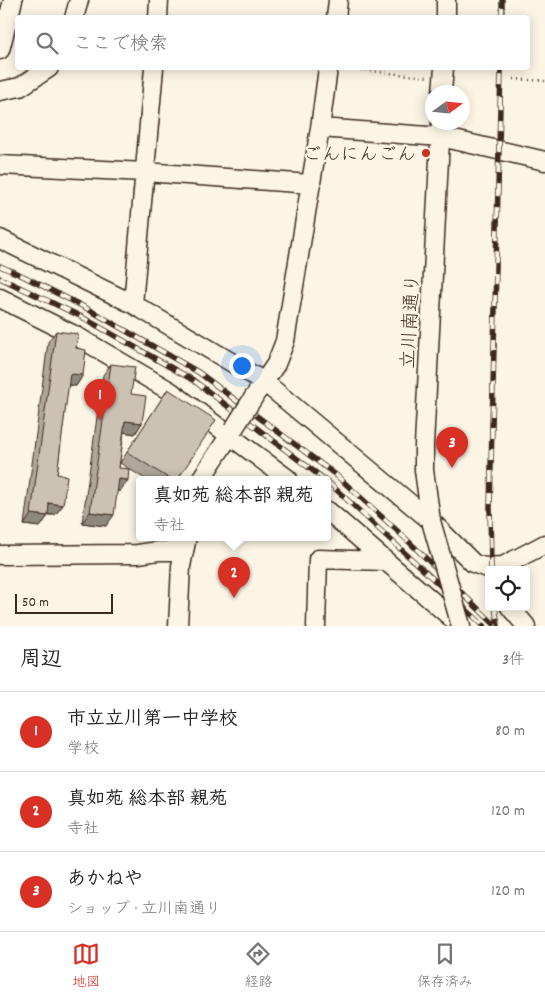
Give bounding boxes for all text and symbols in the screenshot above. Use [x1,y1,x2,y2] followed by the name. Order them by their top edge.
[15,15,530,70] search box
[33,29,61,57] icon: search
[73,32,168,59] text: ここで検索
[425,85,470,130] north arrow
[303,143,416,170] place label: ごんにんごん
[420,147,432,159] marker: ごんにんごん
[397,273,428,369] street label: 立川南通り
[229,353,255,379] your location
[84,379,116,420] pin: 1
[436,427,468,468] pin: 3
[136,476,331,541] popup
[153,484,314,511] text: 真如苑 総本部 親苑
[153,515,185,538] text: 寺社
[218,557,250,598] pin: 2
[485,566,530,611] map controls
[485,566,530,611] button: locate
[15,591,112,614] scale bar
[22,593,49,613] text: 50 m
[20,646,62,676] text: 周辺
[502,649,525,672] text: 3件
[67,707,238,734] text: 市立立川第一中学校
[34,720,38,743] text: 1
[495,720,525,743] text: 80 m
[67,738,99,761] text: 学校
[67,787,228,814] text: 真如苑 総本部 親苑
[33,800,40,823] text: 2
[491,800,525,823] text: 120 m
[67,818,99,841] text: 寺社
[67,867,143,894] text: あかねや
[32,880,40,903] text: 3
[491,880,525,903] text: 120 m
[67,898,221,921] text: ショップ · 立川南通り
[72,940,100,993] tab: 地図
[244,940,272,993] tab: 経路
[417,940,473,993] tab: 保存済み

